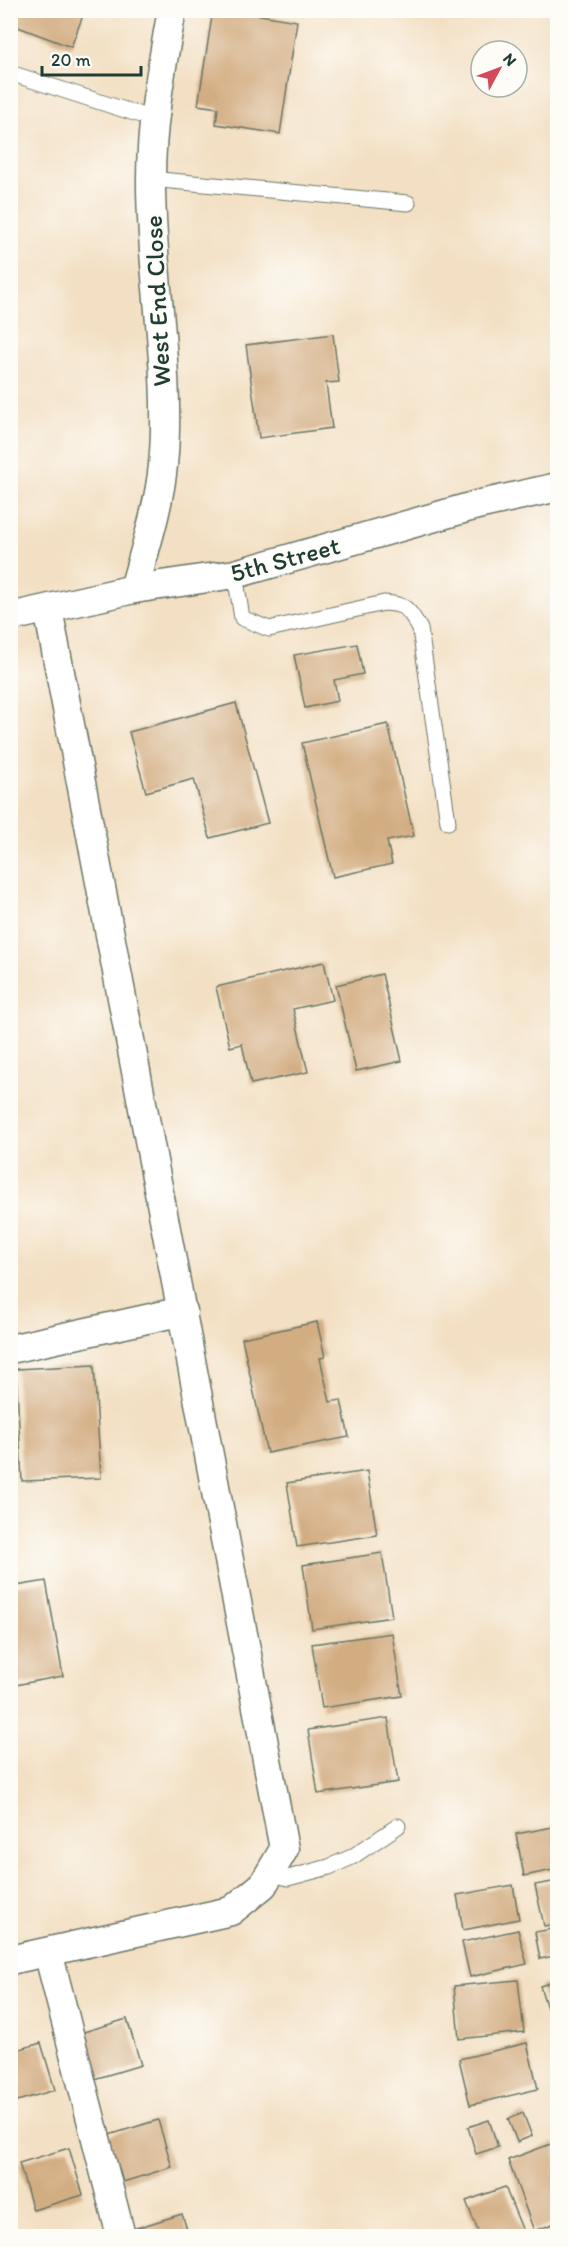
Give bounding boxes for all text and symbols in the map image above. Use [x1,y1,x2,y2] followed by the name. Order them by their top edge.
[42,39,141,77] scale bar
[469,39,529,99] north arrow
[51,49,91,71] text: 20 m
[499,49,521,70] text: N
[137,214,177,388] street label: West End Close
[227,529,343,589] street label: 5th Street

